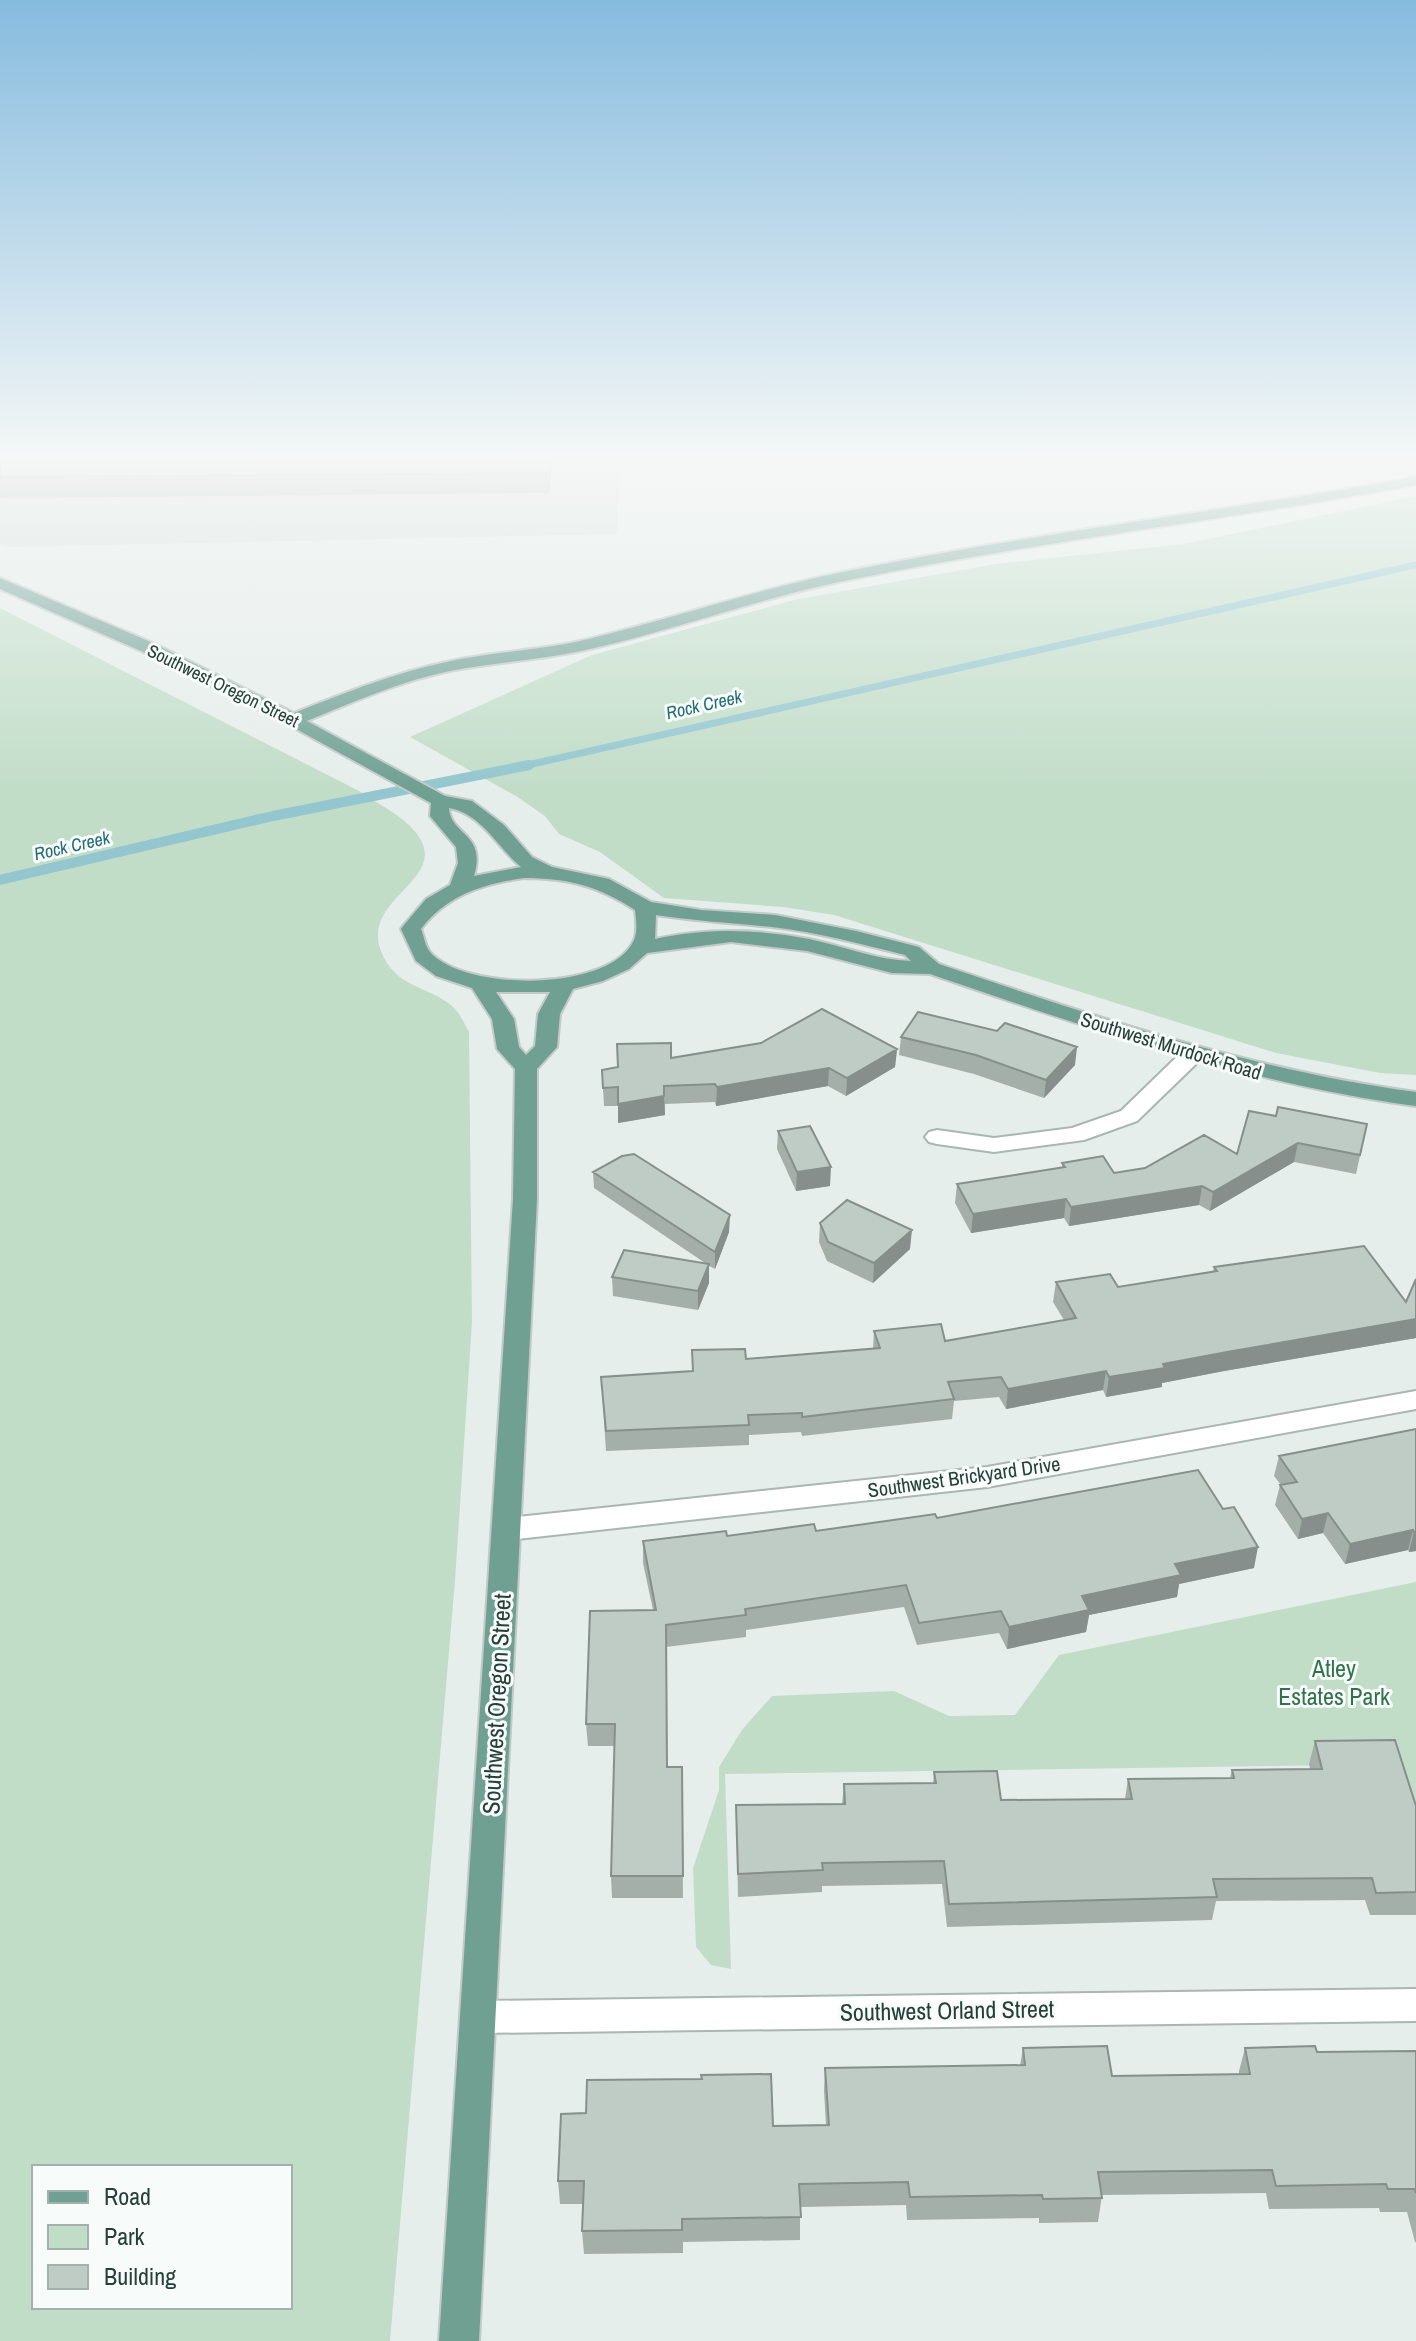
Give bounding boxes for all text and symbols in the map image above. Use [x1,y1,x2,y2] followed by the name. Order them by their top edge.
[143,638,303,733] street label: Southwest Oregon Street
[664,684,745,725] water label: Rock Creek
[32,825,113,866] water label: Rock Creek
[1077,1005,1265,1086] street label: Southwest Murdock Road
[866,1450,1062,1503] street label: Southwest Brickyard Drive
[474,1592,518,1815] street label: Southwest Oregon Street
[1278,1652,1390,1712] park label: Atley Estates Park
[840,1992,1055,2028] street label: Southwest Orland Street
[32,2165,292,2309] legend
[104,2180,151,2212] text: Road
[104,2220,145,2252] text: Park
[104,2260,176,2292] text: Building

